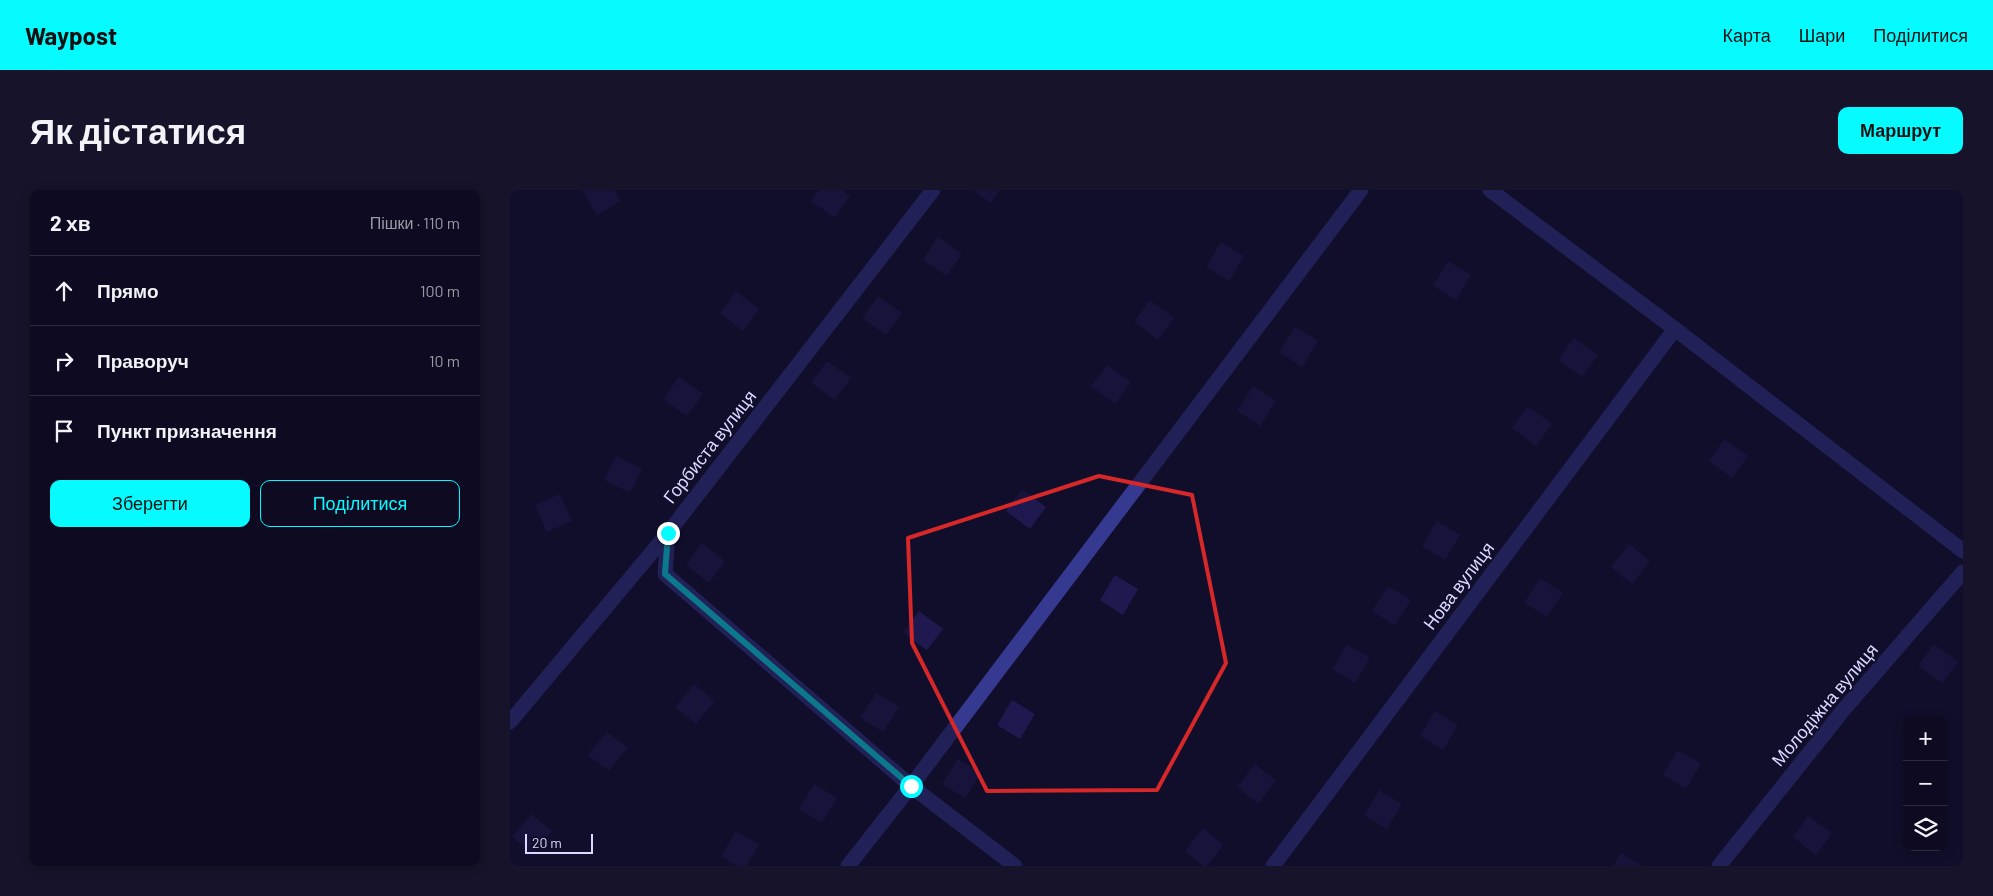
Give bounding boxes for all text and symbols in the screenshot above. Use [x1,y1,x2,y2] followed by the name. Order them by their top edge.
[25,21,117,50] text: Waypost
[1723,24,1771,46] text: Карта
[1799,24,1845,46] text: Шари
[1873,24,1968,46] text: Поділитися
[1838,107,1963,154] button: Маршрут
[30,109,246,151] text: Як дістатися
[50,210,91,235] text: 2 хв
[370,213,460,232] text: Пішки · 110 m
[50,277,78,305] icon: ahead
[97,279,159,302] text: Прямо
[420,281,460,300] text: 100 m
[50,347,78,375] icon: right
[97,349,189,372] text: Праворуч
[429,351,460,370] text: 10 m
[658,385,760,508] street label: Горбиста вулиця
[50,417,78,445] icon: arrive
[97,419,277,442] text: Пункт призначення
[50,480,250,527] button: Зберегти
[260,480,460,527] button: Поділитися
[657,522,680,545] route end
[1418,537,1498,634] street label: Нова вулиця
[1766,638,1882,770] street label: Молодіжна вулиця
[1903,716,1948,851] map controls
[1903,716,1948,761] button: +
[1903,761,1948,806] button: −
[900,775,923,798] route start
[1903,806,1948,851] button: layers
[525,831,592,854] scale bar
[532,834,562,851] text: 20 m

